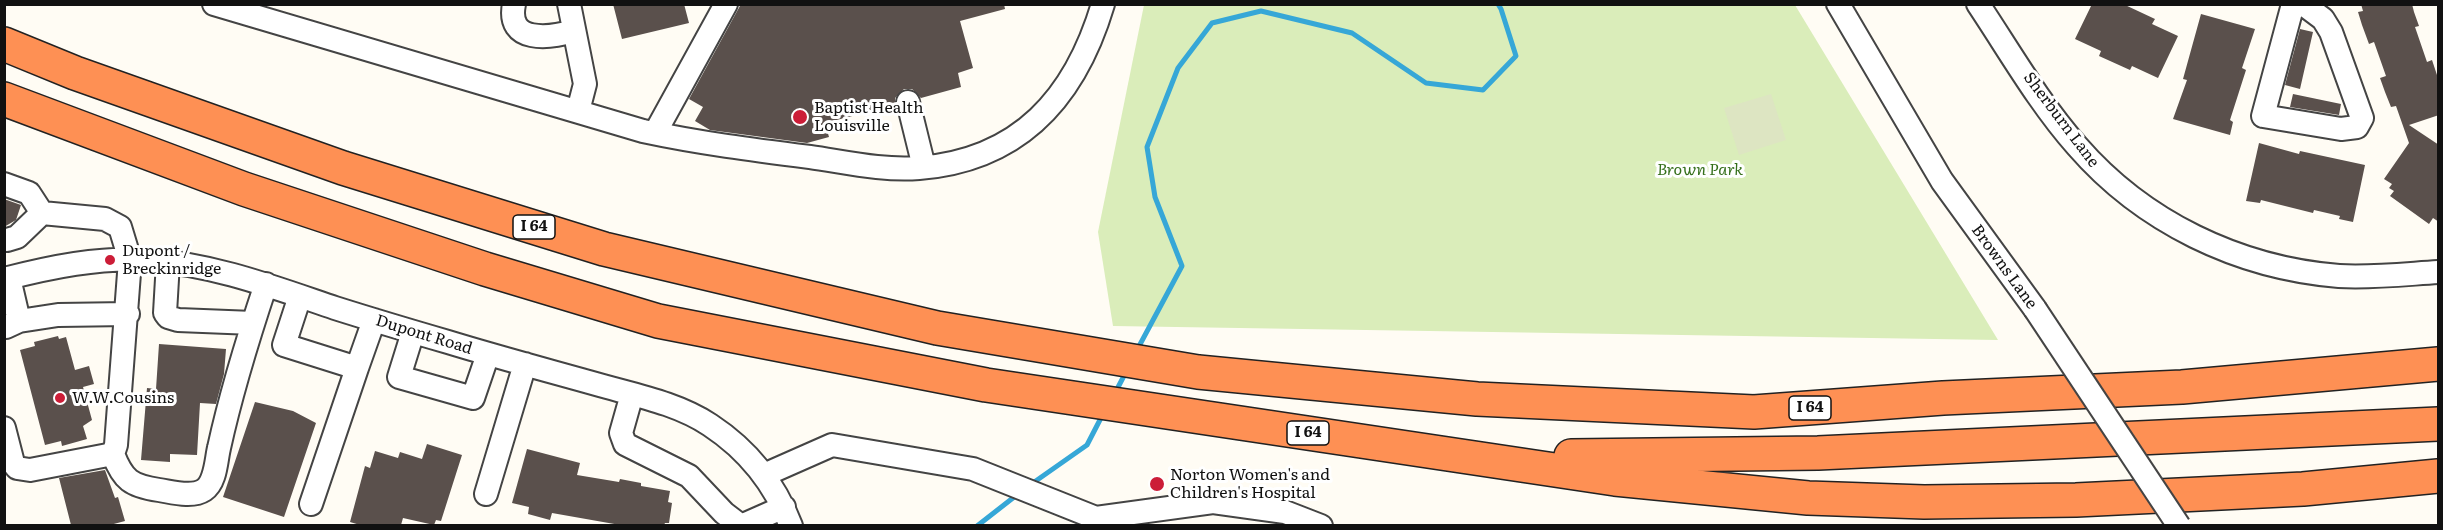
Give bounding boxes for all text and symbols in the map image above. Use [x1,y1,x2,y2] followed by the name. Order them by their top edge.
[2019,69,2103,171] street label: Sherburn Lane
[814,98,924,136] place label: Baptist Health Louisville
[791,108,809,126] marker: Baptist Health Louisville
[1657,160,1743,180] park label: Brown Park
[513,215,555,239] road number: I 64
[1967,221,2041,313] street label: Browns Lane
[122,241,221,279] place label: Dupont / Breckinridge
[103,253,117,267] marker: Dupont / Breckinridge
[373,311,475,359] street label: Dupont Road
[72,388,174,408] place label: W.W.Cousins
[53,391,67,405] marker: W.W.Cousins
[1789,396,1831,420] road number: I 64
[1287,421,1329,445] road number: I 64
[1170,465,1330,503] place label: Norton Women's and Children's Hospital
[1148,475,1166,493] marker: Norton Women's and Children's Hospital

